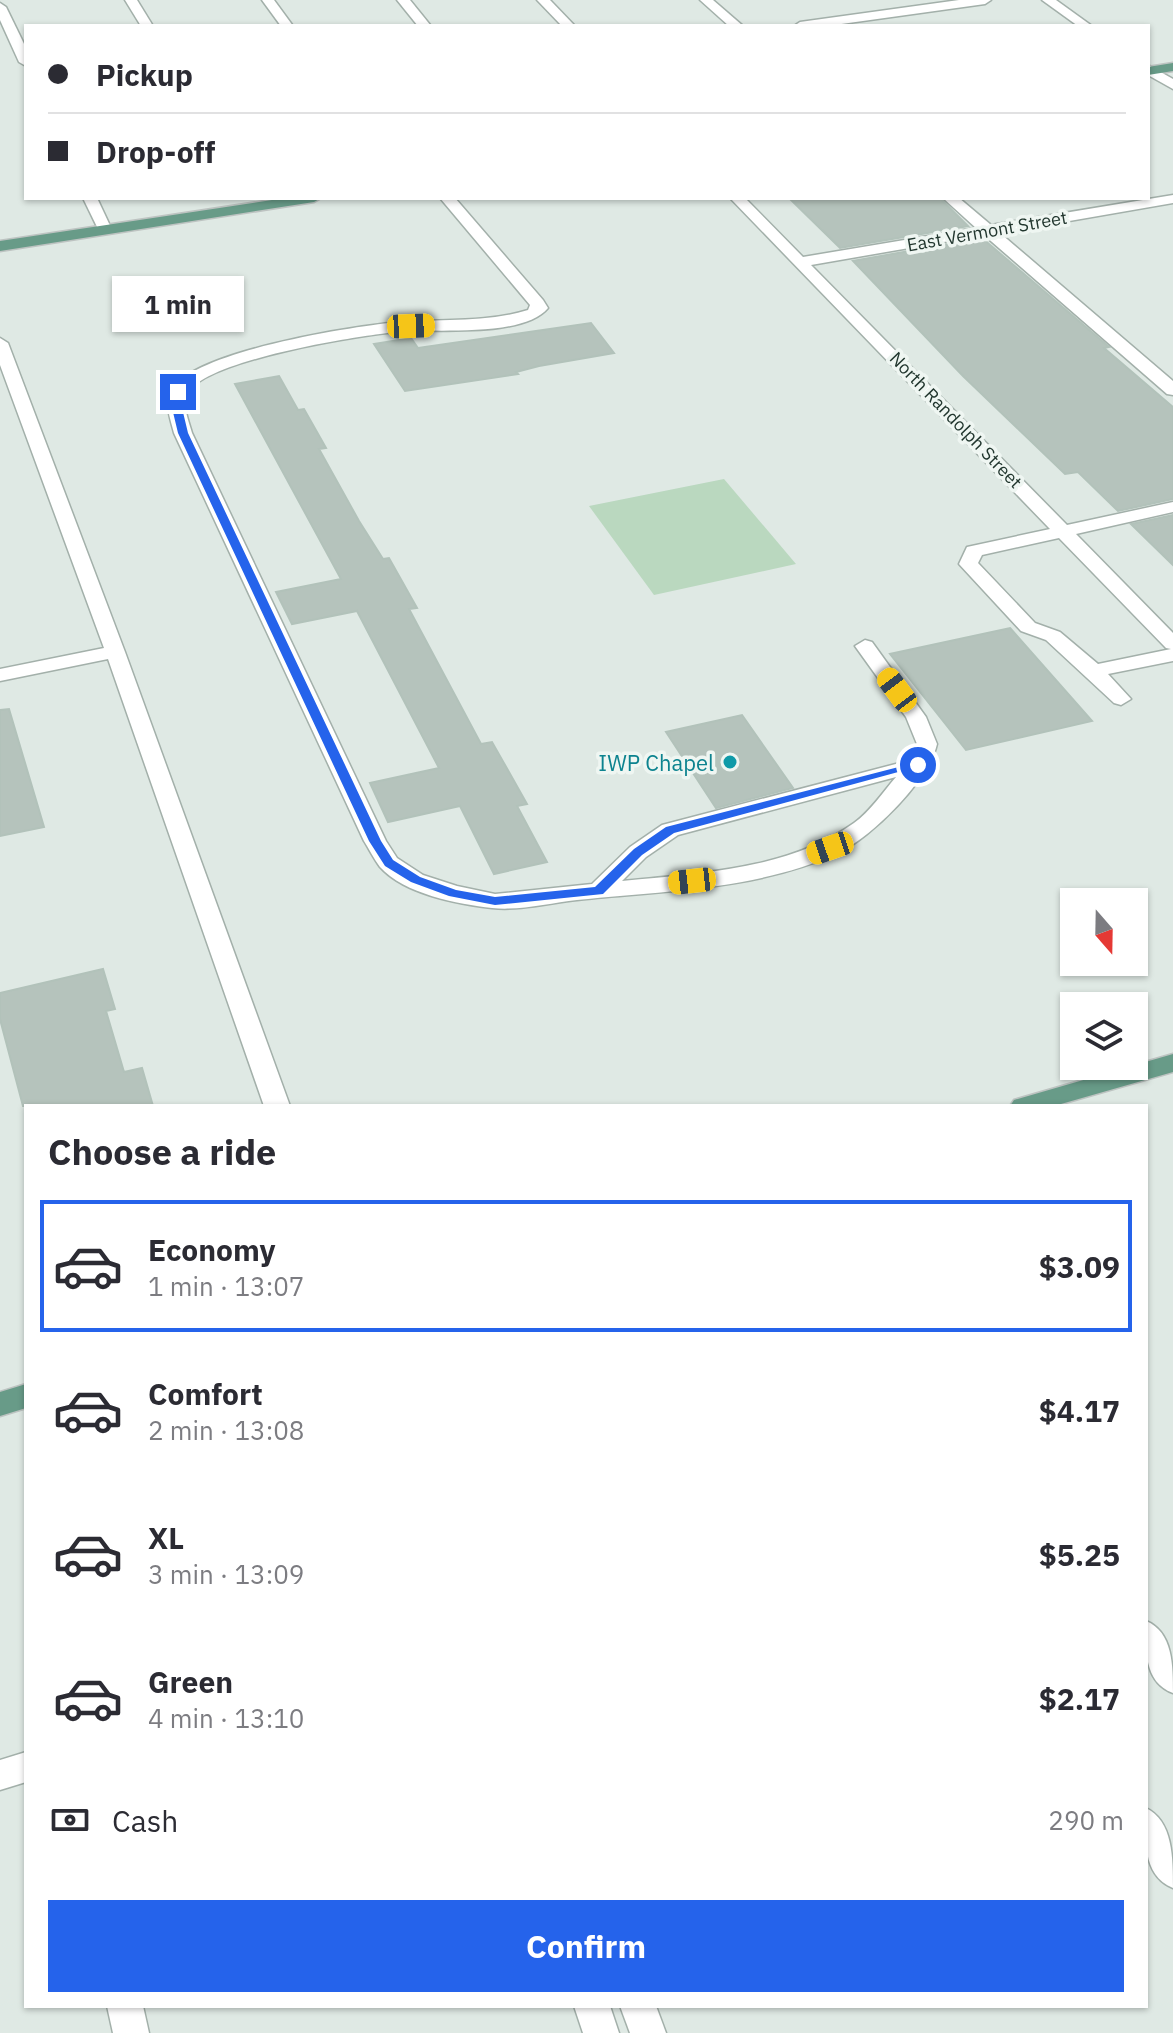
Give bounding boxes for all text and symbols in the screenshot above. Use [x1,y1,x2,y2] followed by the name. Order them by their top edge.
[96,55,193,94] text: Pickup
[96,132,215,171] text: Drop-off
[905,206,1069,256] street label: East Vermont Street
[112,276,244,332] callout: 1 min
[144,287,212,321] text: 1 min
[387,313,435,339] car
[885,347,1027,493] street label: North Randolph Street
[160,374,196,410] route end
[873,664,921,716] car
[900,747,936,783] route start
[598,748,714,777] place label: IWP Chapel
[721,753,739,771] marker: IWP Chapel
[803,829,857,867] car
[667,867,717,895] car
[1060,888,1148,976] north arrow
[1060,888,1148,1080] map controls
[1060,992,1148,1080] button: layers
[48,1128,276,1175] text: Choose a ride
[52,1230,124,1302] icon: car
[148,1230,276,1269] text: Economy
[1039,1247,1120,1286] text: $3.09
[148,1269,304,1303] text: 1 min · 13:07
[52,1374,124,1446] icon: car
[148,1374,263,1413] text: Comfort
[1039,1391,1120,1430] text: $4.17
[148,1413,304,1447] text: 2 min · 13:08
[52,1518,124,1590] icon: car
[148,1518,184,1557] text: XL
[1039,1535,1120,1574] text: $5.25
[148,1557,304,1591] text: 3 min · 13:09
[52,1662,124,1734] icon: car
[148,1662,233,1701] text: Green
[1039,1679,1120,1718] text: $2.17
[148,1701,304,1735] text: 4 min · 13:10
[48,1798,92,1842] icon: cash
[112,1801,178,1840] text: Cash
[1048,1803,1124,1837] text: 290 m
[48,1900,1124,1992] button: Confirm

